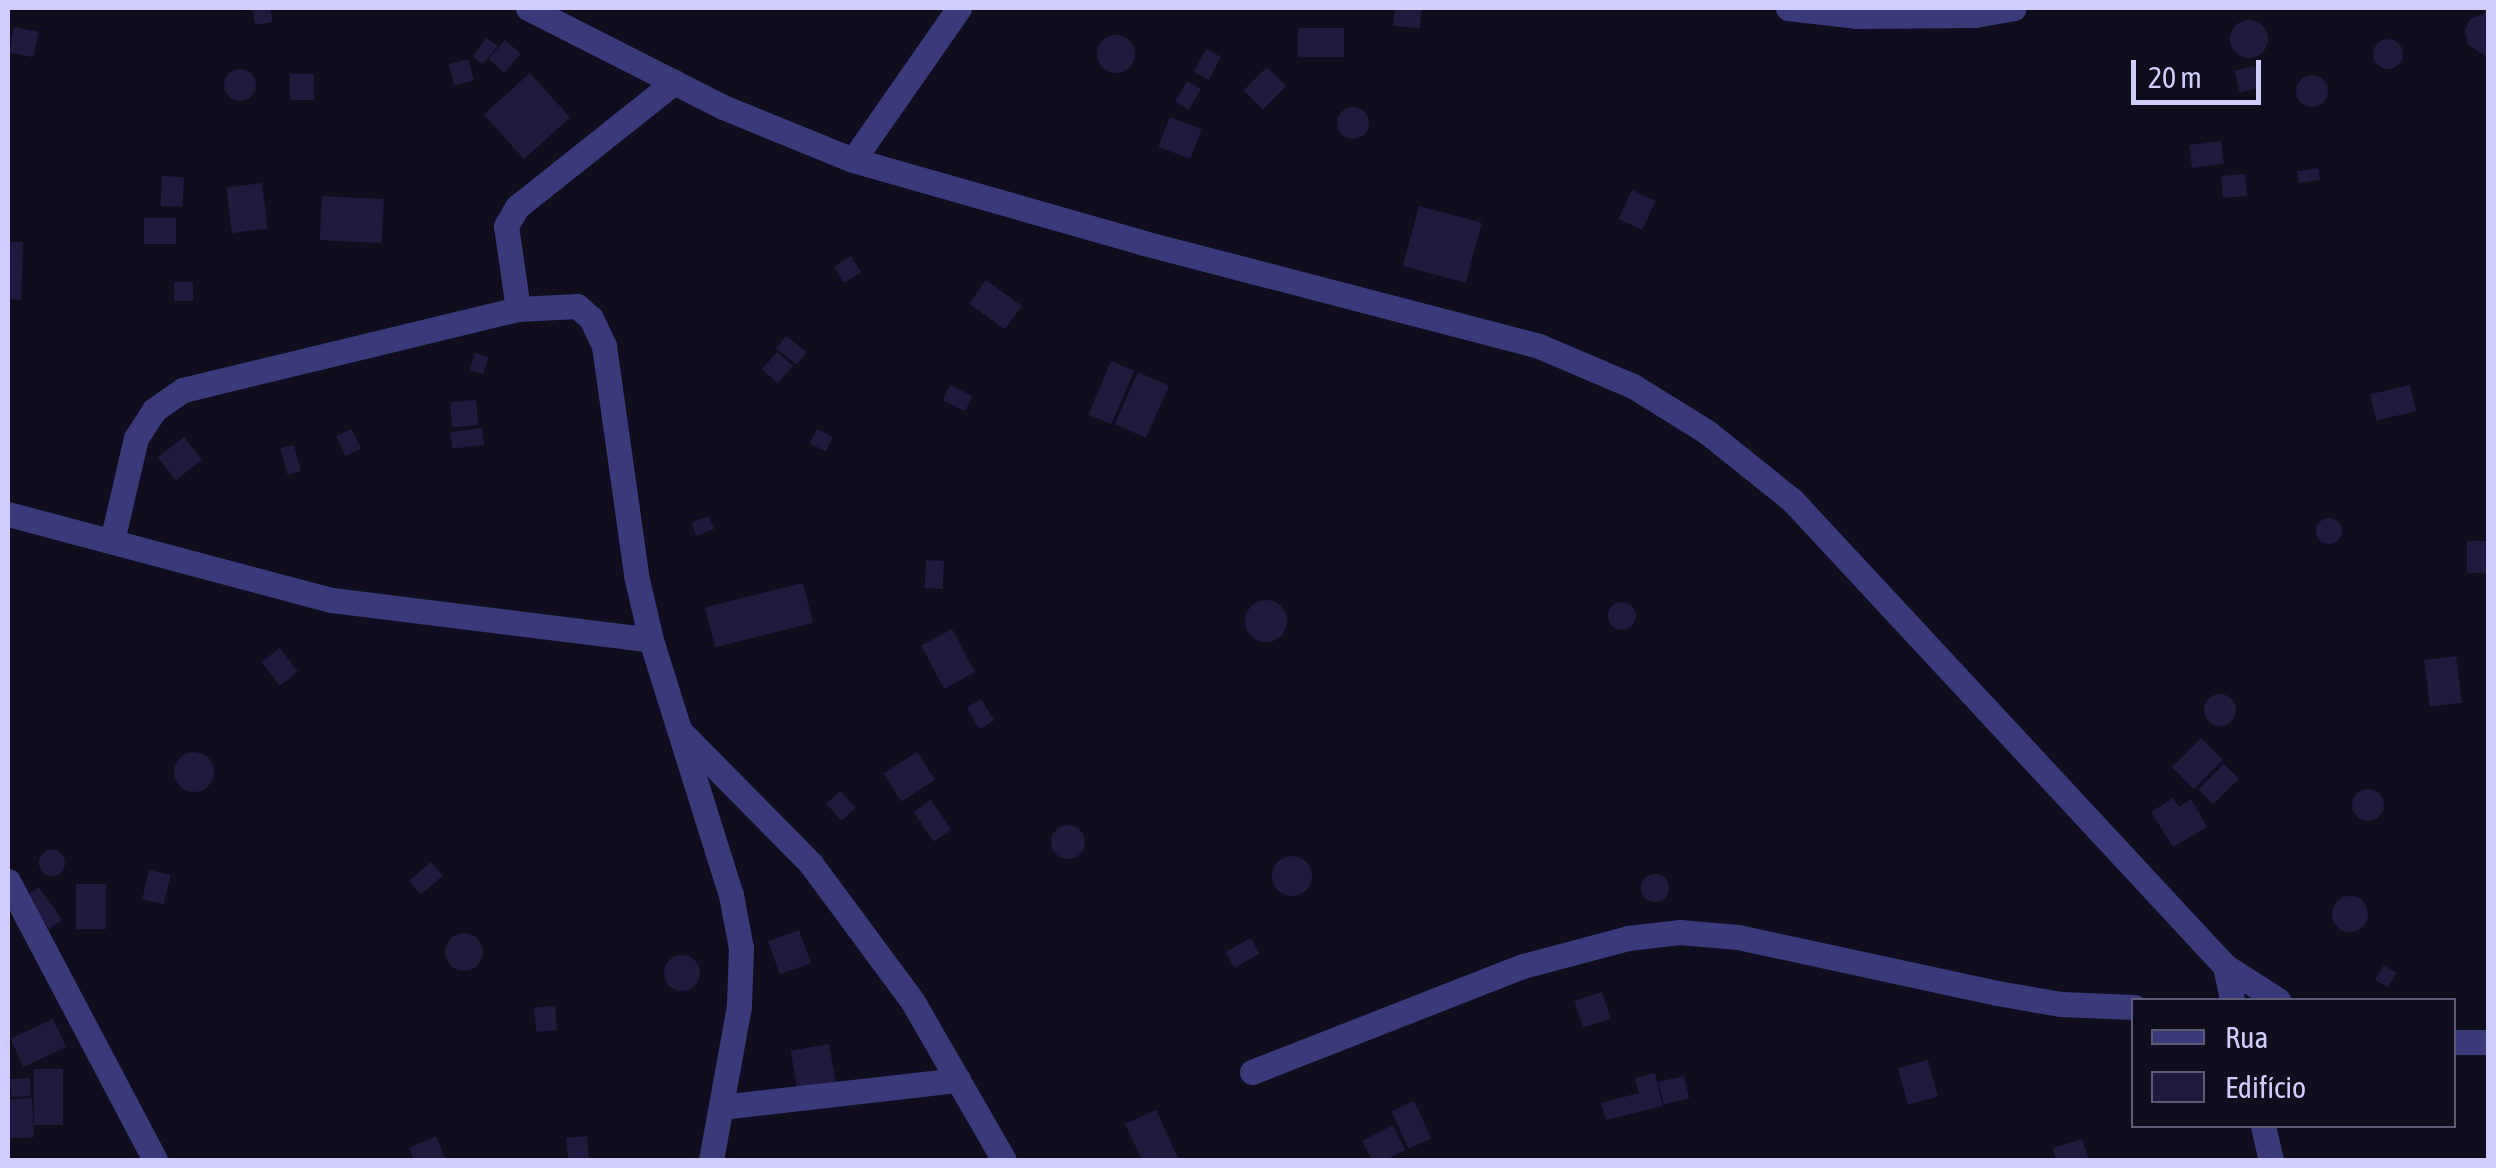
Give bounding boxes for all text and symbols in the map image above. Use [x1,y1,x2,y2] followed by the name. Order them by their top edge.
[2136,40,2266,102] scale bar
[2148,60,2202,94] text: 20 m
[2131,998,2456,1128] legend
[2225,1020,2268,1054] text: Rua
[2225,1070,2306,1104] text: Edifício

